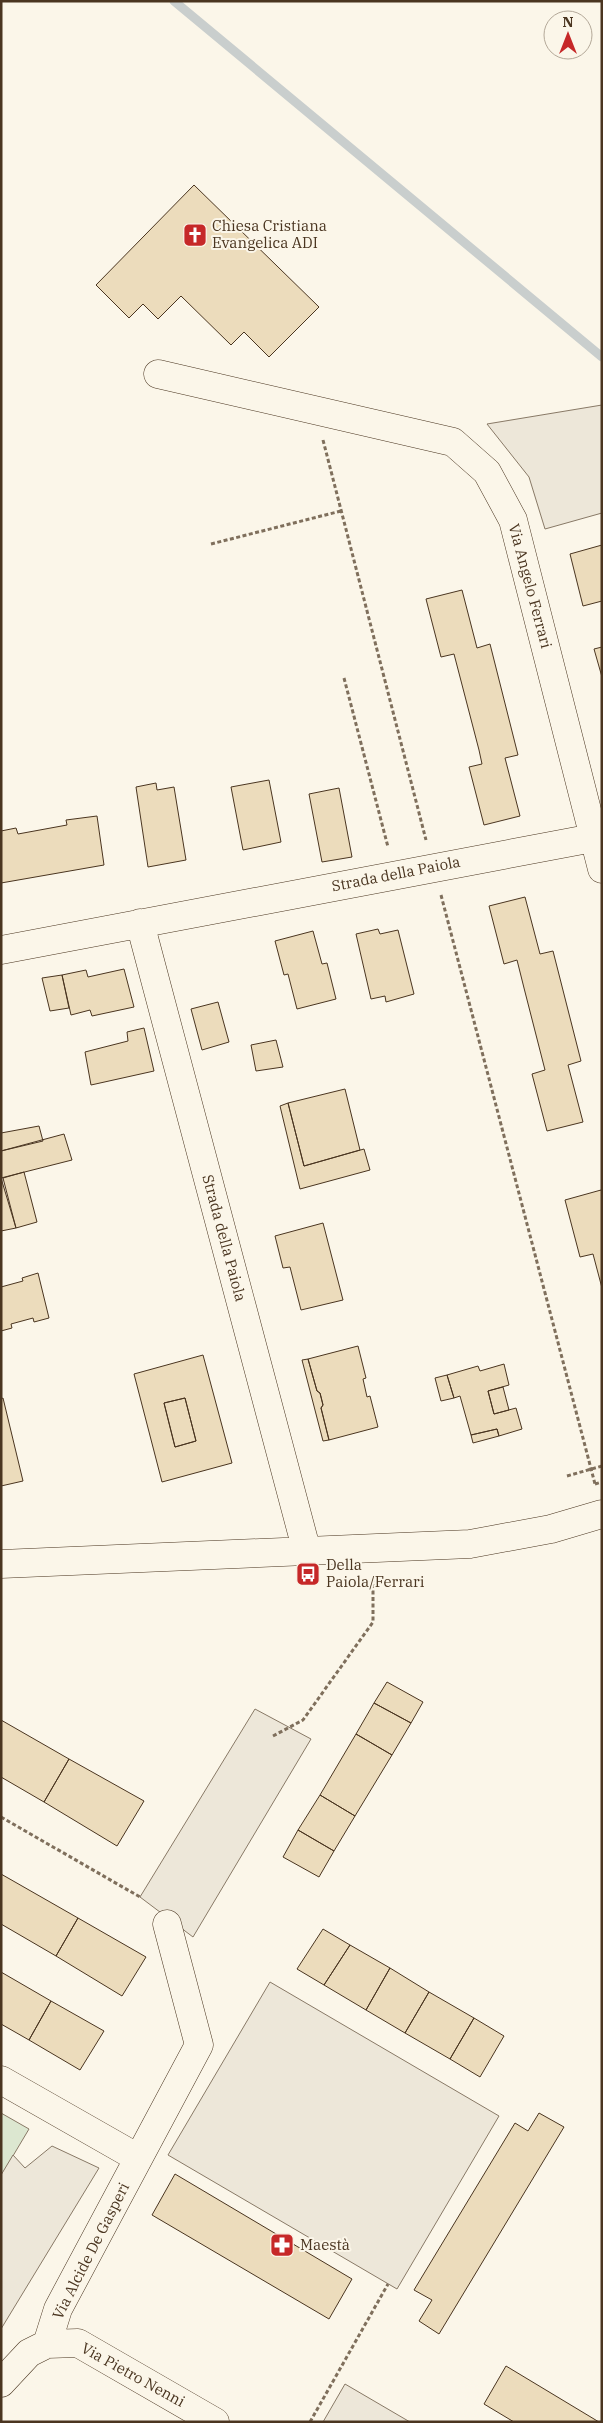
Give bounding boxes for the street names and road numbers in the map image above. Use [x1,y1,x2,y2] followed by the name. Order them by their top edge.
[505,522,556,650] street label: Via Angelo Ferrari
[330,852,462,895] street label: Strada della Paiola
[198,1172,251,1303] street label: Strada della Paiola
[48,2179,133,2322] street label: Via Alcide De Gasperi
[78,2338,189,2411] street label: Via Pietro Nenni

